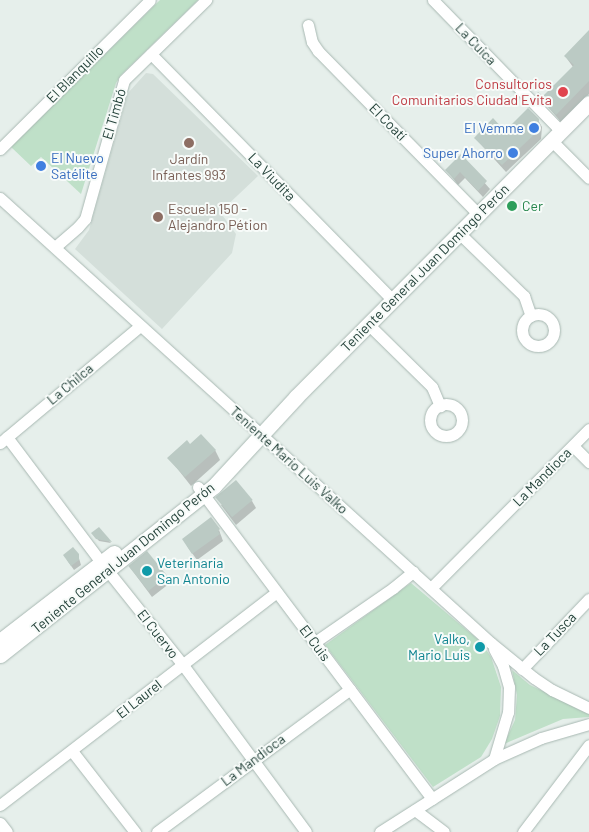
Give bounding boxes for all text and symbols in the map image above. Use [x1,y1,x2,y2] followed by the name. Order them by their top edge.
[452,19,500,69] street label: La Cuica
[43,42,107,106] street label: El Blanquillo
[392,76,552,108] place label: Consultorios Comunitarios Ciudad Evita
[556,85,570,99] marker: Consultorios Comunitarios Ciudad Evita
[99,86,129,142] street label: El Timbó
[366,100,410,144] street label: El Coatí
[464,120,524,136] place label: El Vemme
[528,122,540,134] marker: El Vemme
[183,137,195,149] marker: Jardín Infantes 993
[423,145,503,161] place label: Super Ahorro
[507,147,519,159] marker: Super Ahorro
[245,149,299,205] street label: La Viudita
[51,150,104,182] place label: El Nuevo Satélite
[152,151,226,184] place label: Jardín Infantes 993
[35,160,47,172] marker: El Nuevo Satélite
[338,181,512,355] street label: Teniente General Juan Domingo Perón
[522,198,543,214] place label: Cer
[506,200,518,212] marker: Cer
[168,201,268,233] place label: Escuela 150 - Alejandro Pétion
[152,211,164,223] marker: Escuela 150 - Alejandro Pétion
[43,360,97,408] street label: La Chilca
[227,403,351,517] street label: Teniente Mario Luis Valko
[509,444,575,510] street label: La Mandioca
[28,479,218,637] street label: Teniente General Juan Domingo Perón
[157,555,230,588] place label: Veterinaria San Antonio
[141,565,153,577] marker: Veterinaria San Antonio
[134,606,182,662] street label: El Cuervo
[530,609,580,659] street label: La Tusca
[296,622,334,664] street label: El Cuis
[408,631,470,664] place label: Valko, Mario Luis
[474,641,486,653] marker: Valko, Mario Luis
[113,676,165,722] street label: El Laurel
[218,730,288,790] street label: La Mandioca

